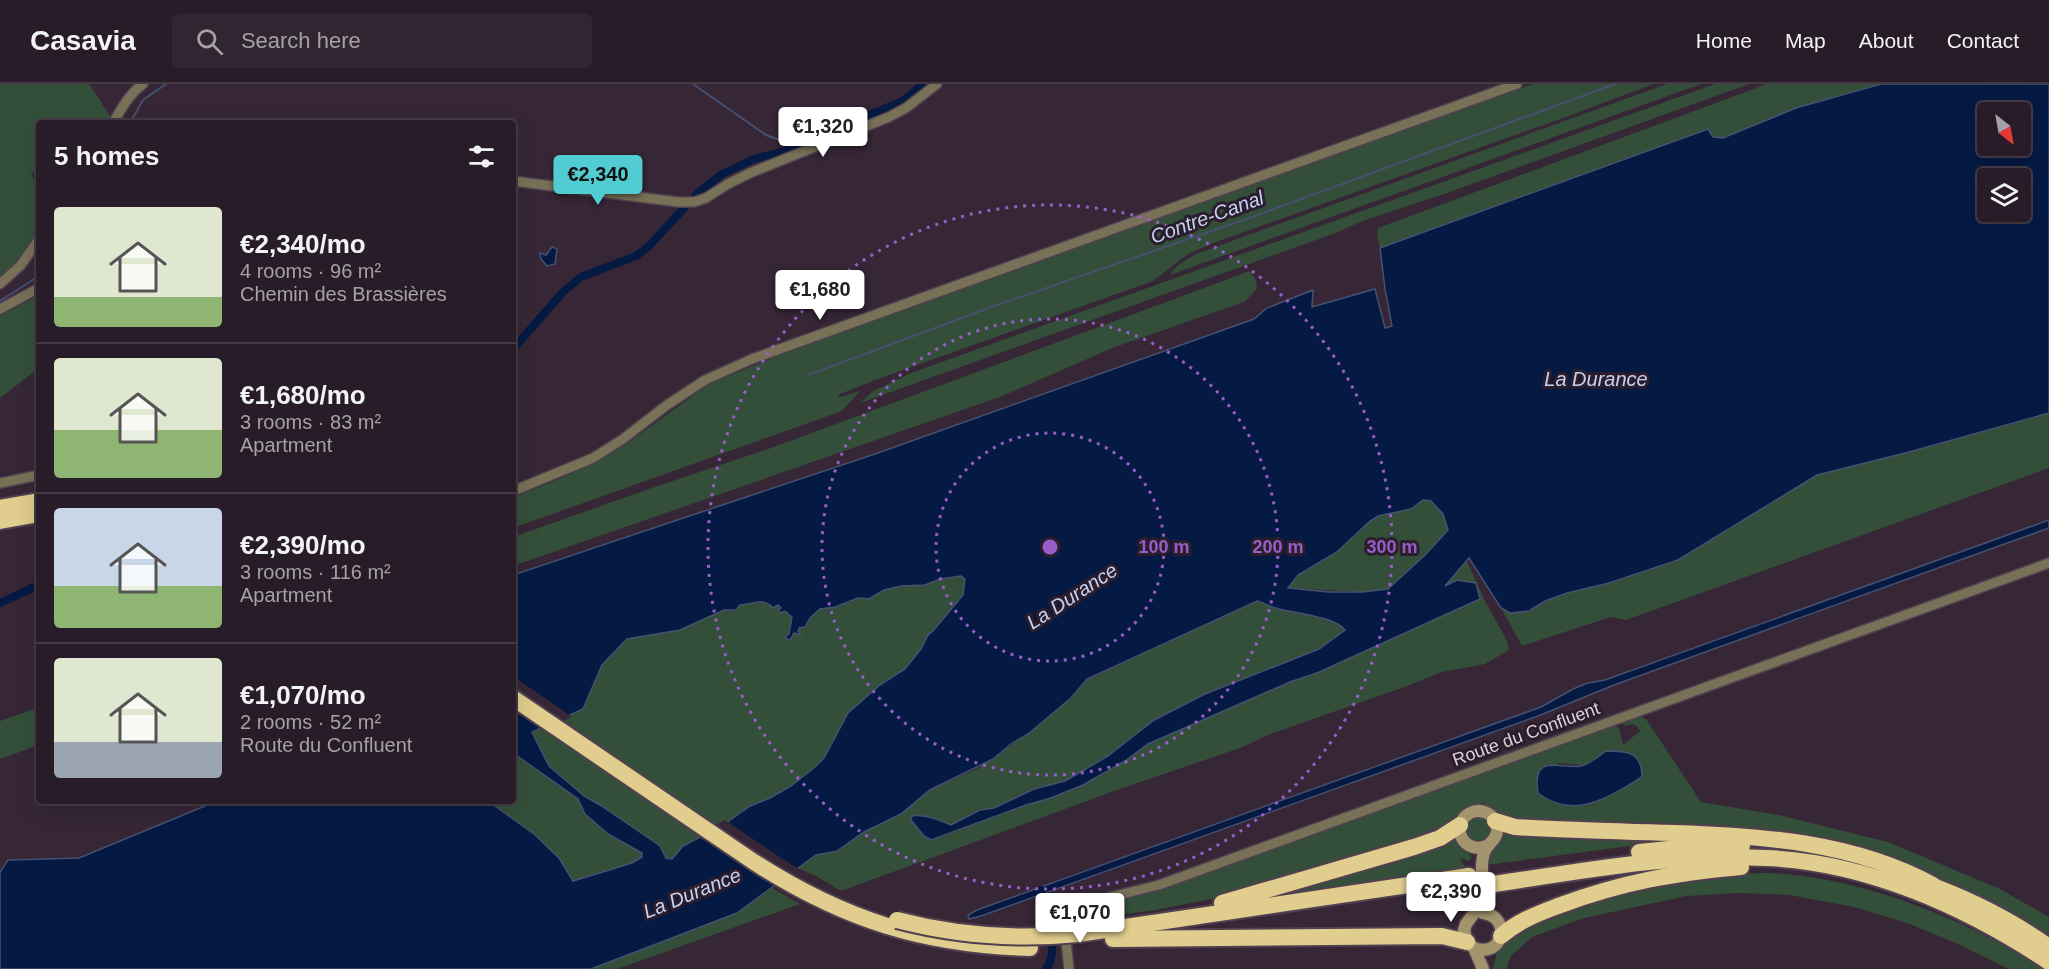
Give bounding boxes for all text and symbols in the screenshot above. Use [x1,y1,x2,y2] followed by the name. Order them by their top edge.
[172,14,592,68] search box
[30,25,136,56] text: Casavia
[193,25,226,58] icon: search
[241,28,361,53] text: Search here
[1696,29,1752,52] text: Home
[1785,29,1826,52] text: Map
[1859,29,1914,52] text: About
[1947,29,2019,52] text: Contact
[1977,102,2031,156] north arrow
[1977,102,2031,222] map controls
[774,107,872,158] pin: €1,320
[792,115,854,137] text: €1,320
[465,140,498,173] icon: filters
[54,141,160,171] text: 5 homes
[549,155,647,206] pin: €2,340
[567,163,629,185] text: €2,340
[1977,168,2031,222] button: layers
[1147,186,1267,248] water label: Contre-Canal
[240,229,366,259] text: €2,340/mo
[102,231,174,303] icon: home
[240,260,381,282] text: 4 rooms · 96 m²
[771,270,869,321] pin: €1,680
[789,278,851,300] text: €1,680
[240,283,447,305] text: Chemin des Brassières
[1544,368,1648,390] water label: La Durance
[240,380,366,410] text: €1,680/mo
[102,382,174,454] icon: home
[240,411,381,433] text: 3 rooms · 83 m²
[240,434,332,456] text: Apartment
[240,530,366,560] text: €2,390/mo
[102,532,174,604] icon: home
[1040,537,1060,557] centre of rings
[1138,537,1190,557] text: 100 m
[1252,537,1304,557] text: 200 m
[1366,537,1418,557] text: 300 m
[1023,559,1121,633] water label: La Durance
[240,561,391,583] text: 3 rooms · 116 m²
[240,584,332,606] text: Apartment
[240,680,366,710] text: €1,070/mo
[102,682,174,754] icon: home
[1450,698,1602,770] street label: Route du Confluent
[240,711,381,733] text: 2 rooms · 52 m²
[240,734,412,756] text: Route du Confluent
[640,863,744,923] water label: La Durance
[1402,872,1500,923] pin: €2,390
[1420,880,1482,902] text: €2,390
[1031,893,1129,944] pin: €1,070
[1049,901,1111,923] text: €1,070

